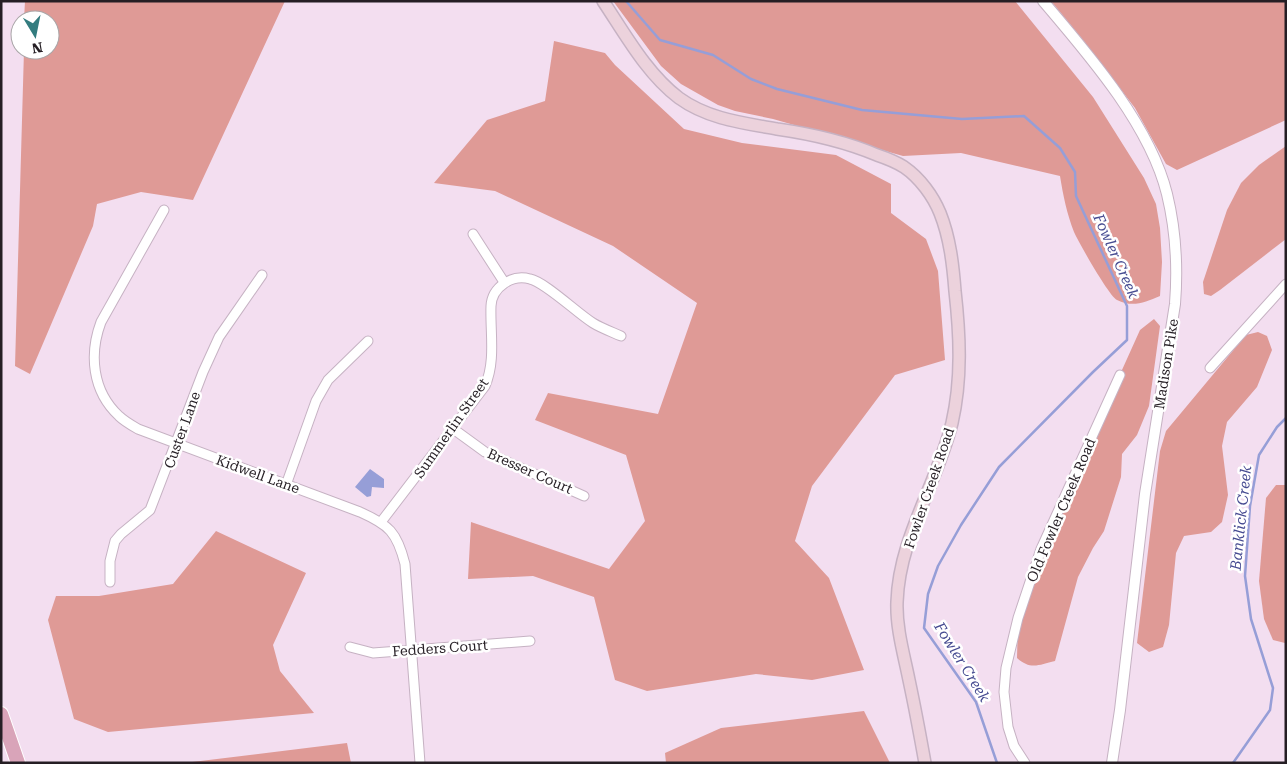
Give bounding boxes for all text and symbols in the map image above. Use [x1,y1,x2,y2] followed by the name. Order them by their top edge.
[10,10,60,60] north arrow
[30,39,44,57] text: N
[1089,210,1143,302] water label: Fowler Creek
[1151,317,1181,410] street label: Madison Pike
[411,375,491,481] street label: Summerlin Street
[161,389,203,471] street label: Custer Lane
[901,425,957,551] street label: Fowler Creek Road
[1023,436,1099,584] street label: Old Fowler Creek Road
[485,445,575,497] street label: Bresser Court
[214,451,302,497] street label: Kidwell Lane
[1226,464,1256,572] water label: Banklick Creek
[930,618,994,706] water label: Fowler Creek
[392,637,488,659] street label: Fedders Court

